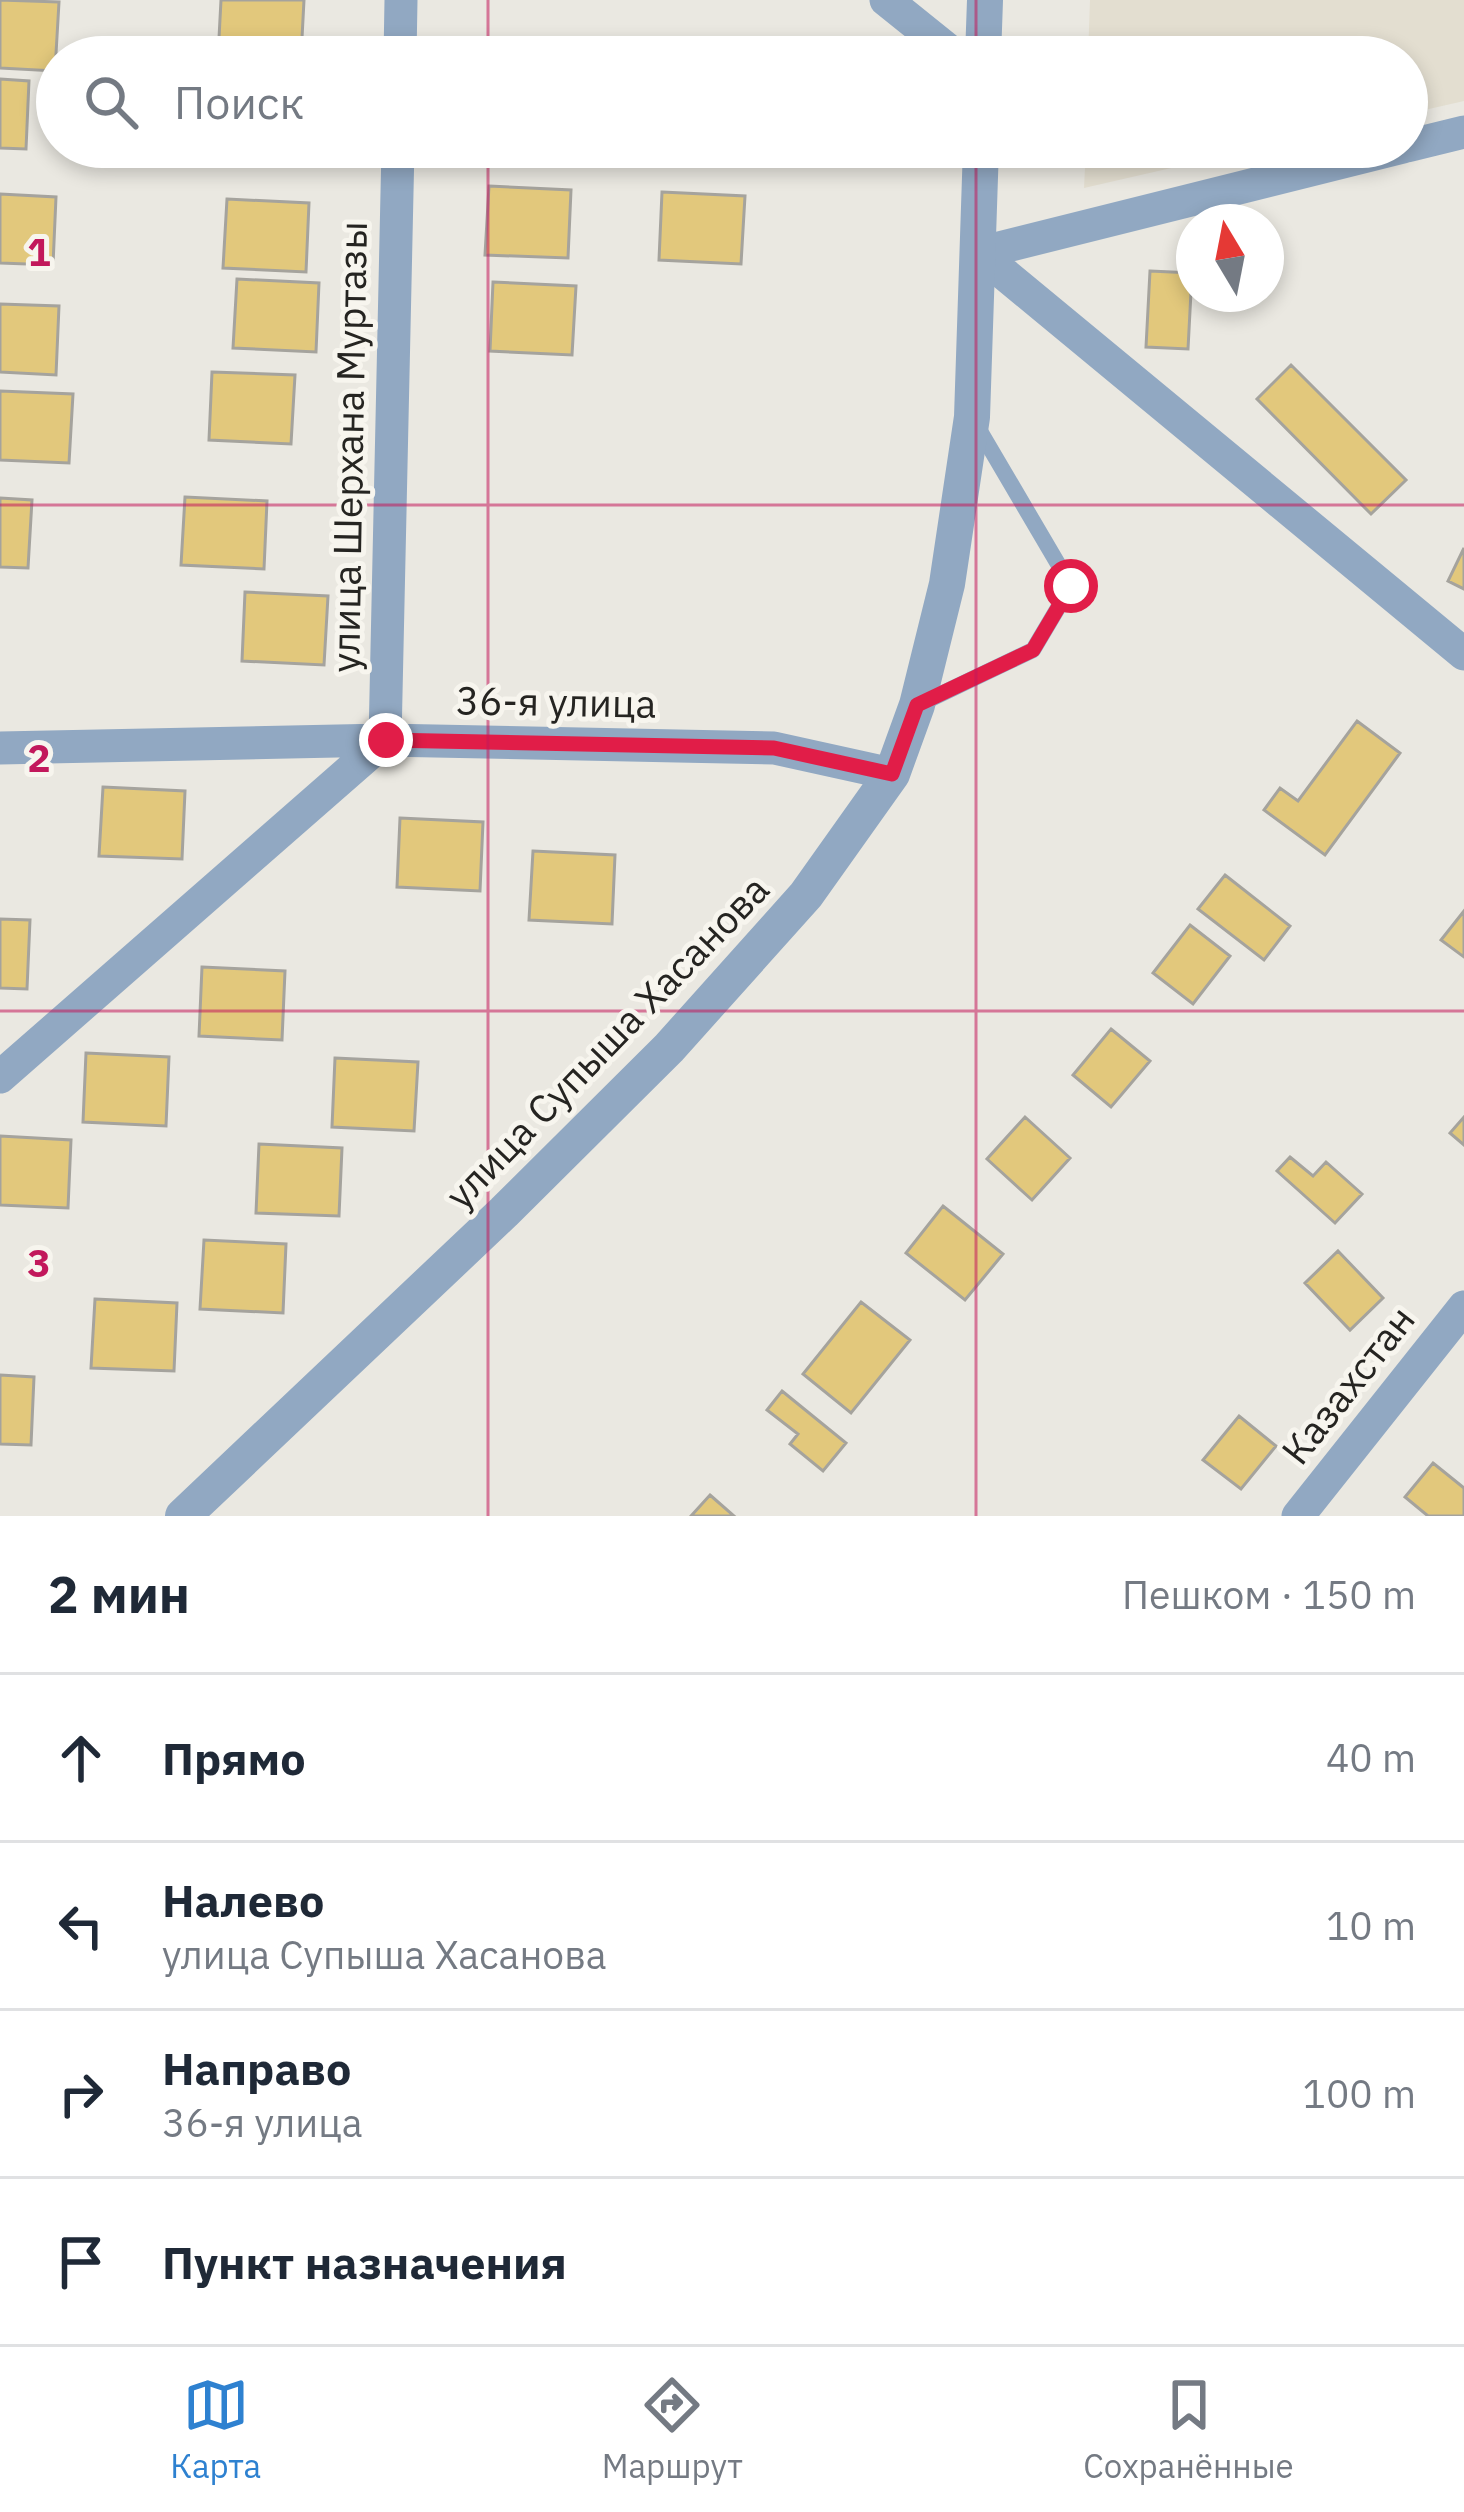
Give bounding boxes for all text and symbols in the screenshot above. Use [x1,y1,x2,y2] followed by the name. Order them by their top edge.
[36,36,1428,168] search box
[78,69,144,135] icon: search
[174,73,304,131] text: Поиск
[1176,204,1284,312] north arrow
[319,221,378,673] street label: улица Шерхана Муртазы
[27,226,51,277] text: 1
[1044,559,1098,613] route start
[455,674,657,729] street label: 36-я улица
[359,713,413,767] route end
[27,732,51,783] text: 2
[434,864,779,1219] street label: улица Супыша Хасанова
[27,1237,51,1288] text: 3
[1270,1295,1425,1474] street label: Казахстан
[48,1561,190,1627] text: 2 мин
[1122,1569,1416,1620] text: Пешком · 150 m
[48,1725,114,1791] icon: ahead
[162,1729,306,1787] text: Прямо
[1326,1732,1416,1783] text: 40 m
[162,1871,324,1929] text: Налево
[48,1893,114,1959] icon: left
[1326,1900,1416,1951] text: 10 m
[162,1929,607,1980] text: улица Супыша Хасанова
[162,2039,351,2097] text: Направо
[48,2061,114,2127] icon: right
[1303,2068,1416,2119] text: 100 m
[162,2097,362,2148] text: 36-я улица
[48,2229,114,2295] icon: arrive
[162,2233,567,2291] text: Пункт назначения
[170,2372,261,2487] tab: Карта
[602,2372,743,2487] tab: Маршрут
[1083,2372,1294,2487] tab: Сохранённые

